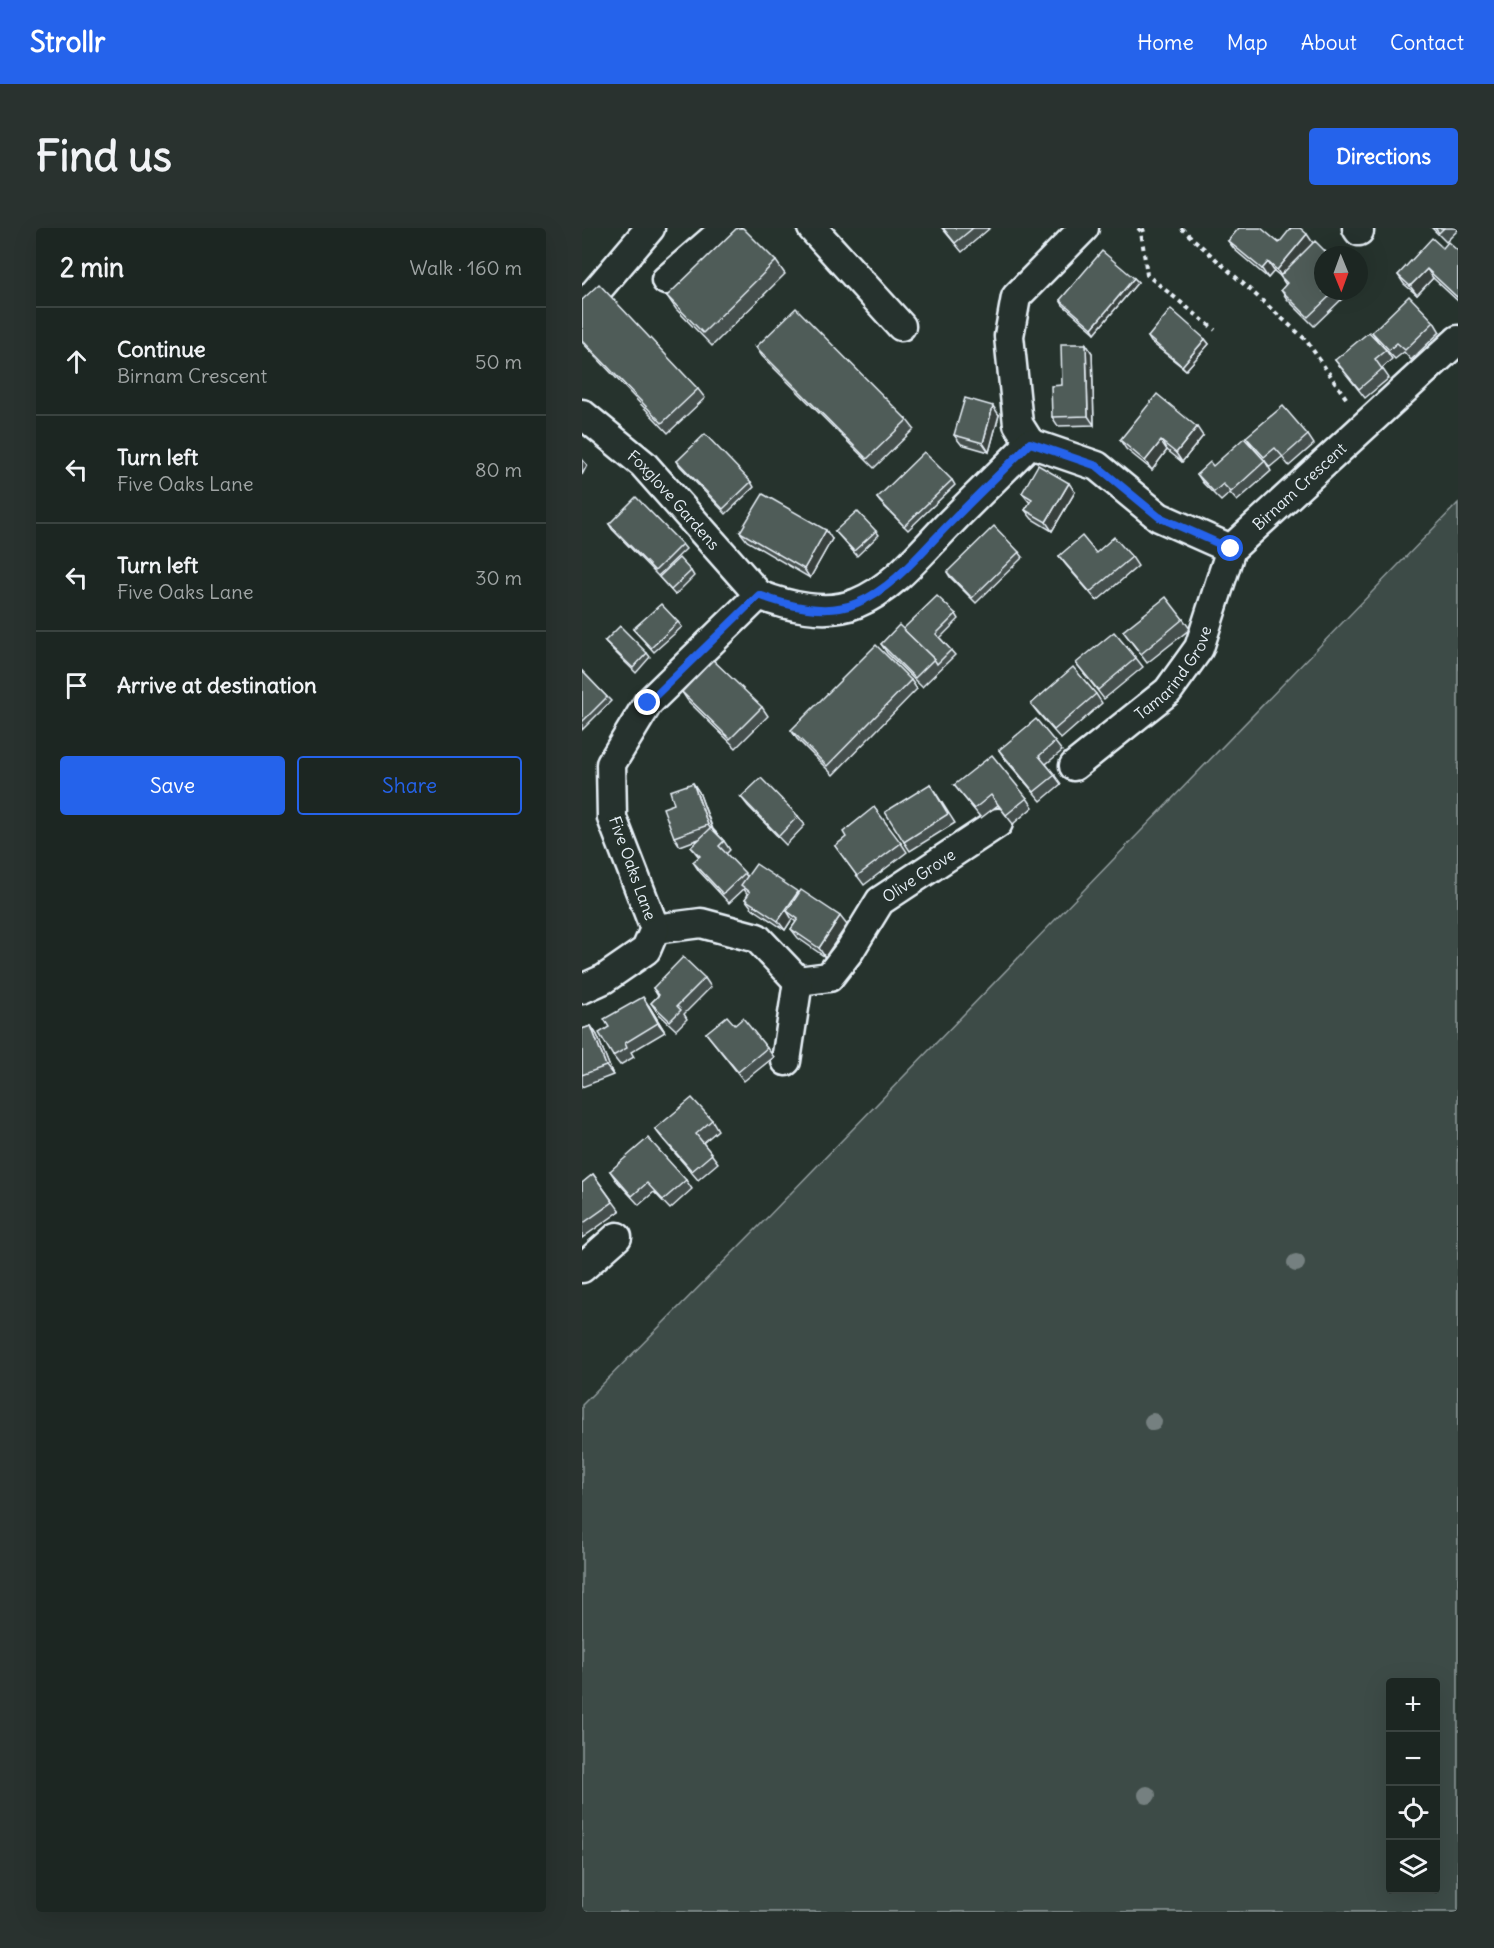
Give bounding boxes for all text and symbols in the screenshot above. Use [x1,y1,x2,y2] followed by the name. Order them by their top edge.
[30,24,105,60] text: Strollr
[1137,29,1194,56] text: Home
[1227,29,1268,56] text: Map
[1301,29,1357,56] text: About
[1390,29,1464,56] text: Contact
[1309,128,1458,185] button: Directions
[36,130,172,182] text: Find us
[1314,246,1368,300] north arrow
[60,251,124,284] text: 2 min
[409,255,522,280] text: Walk · 160 m
[117,335,206,363] text: Continue
[60,345,93,378] icon: ahead
[475,349,522,374] text: 50 m
[117,363,267,388] text: Birnam Crescent
[1248,438,1351,534] street label: Birnam Crescent
[117,443,198,471] text: Turn left
[624,446,724,554] street label: Foxglove Gardens
[60,453,93,486] icon: left
[475,457,522,482] text: 80 m
[117,471,254,496] text: Five Oaks Lane
[1217,535,1243,561] route start
[117,551,198,579] text: Turn left
[60,561,93,594] icon: left
[475,565,522,590] text: 30 m
[117,579,254,604] text: Five Oaks Lane
[1130,623,1215,724] street label: Tamarind Grove
[60,669,93,702] icon: arrive
[117,671,317,699] text: Arrive at destination
[634,689,660,715] route end
[60,756,285,815] button: Save
[297,756,522,815] button: Share
[605,813,661,923] street label: Five Oaks Lane
[878,844,959,907] street label: Olive Grove
[1386,1678,1440,1894] map controls
[1386,1678,1440,1732] button: +
[1386,1732,1440,1786] button: −
[1386,1786,1440,1840] button: locate
[1386,1840,1440,1894] button: layers

